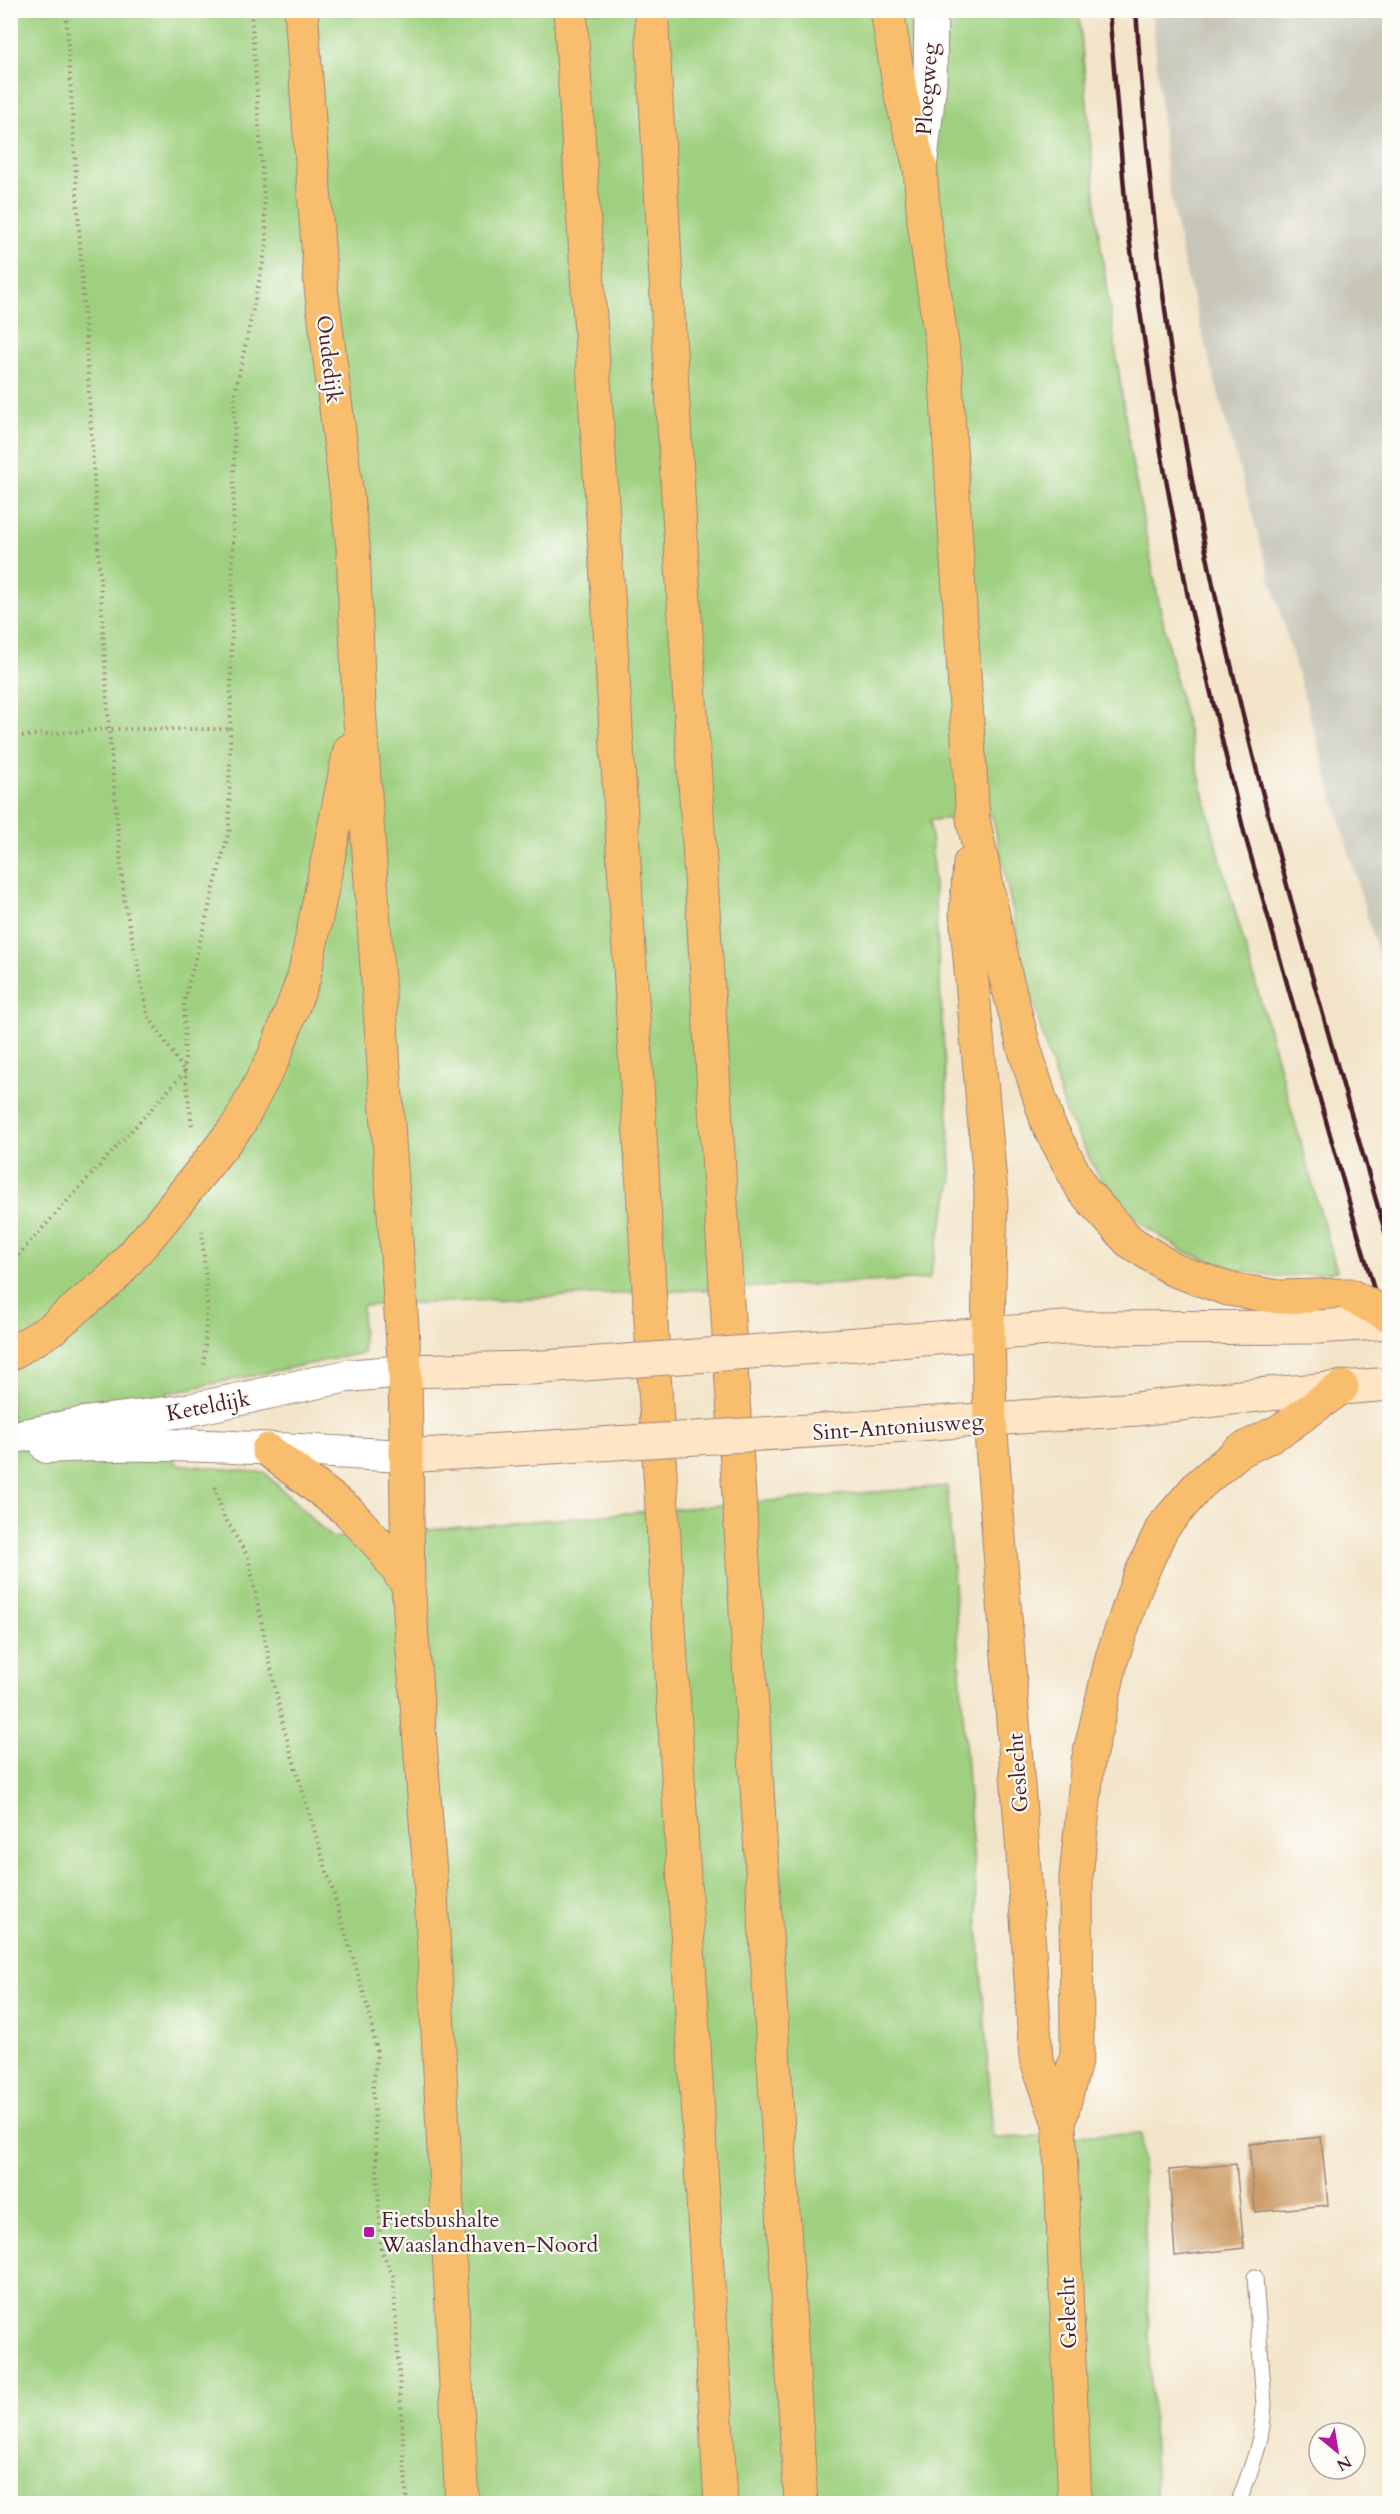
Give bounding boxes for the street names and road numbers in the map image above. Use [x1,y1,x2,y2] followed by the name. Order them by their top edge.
[909,41,945,136] street label: Ploegweg
[309,313,349,405] street label: Oudedijk
[164,1383,253,1429] street label: Keteldijk
[811,1406,985,1448] street label: Sint-Antoniusweg
[1000,1732,1036,1814] street label: Geslecht
[1052,2276,1084,2349] street label: Gelecht

